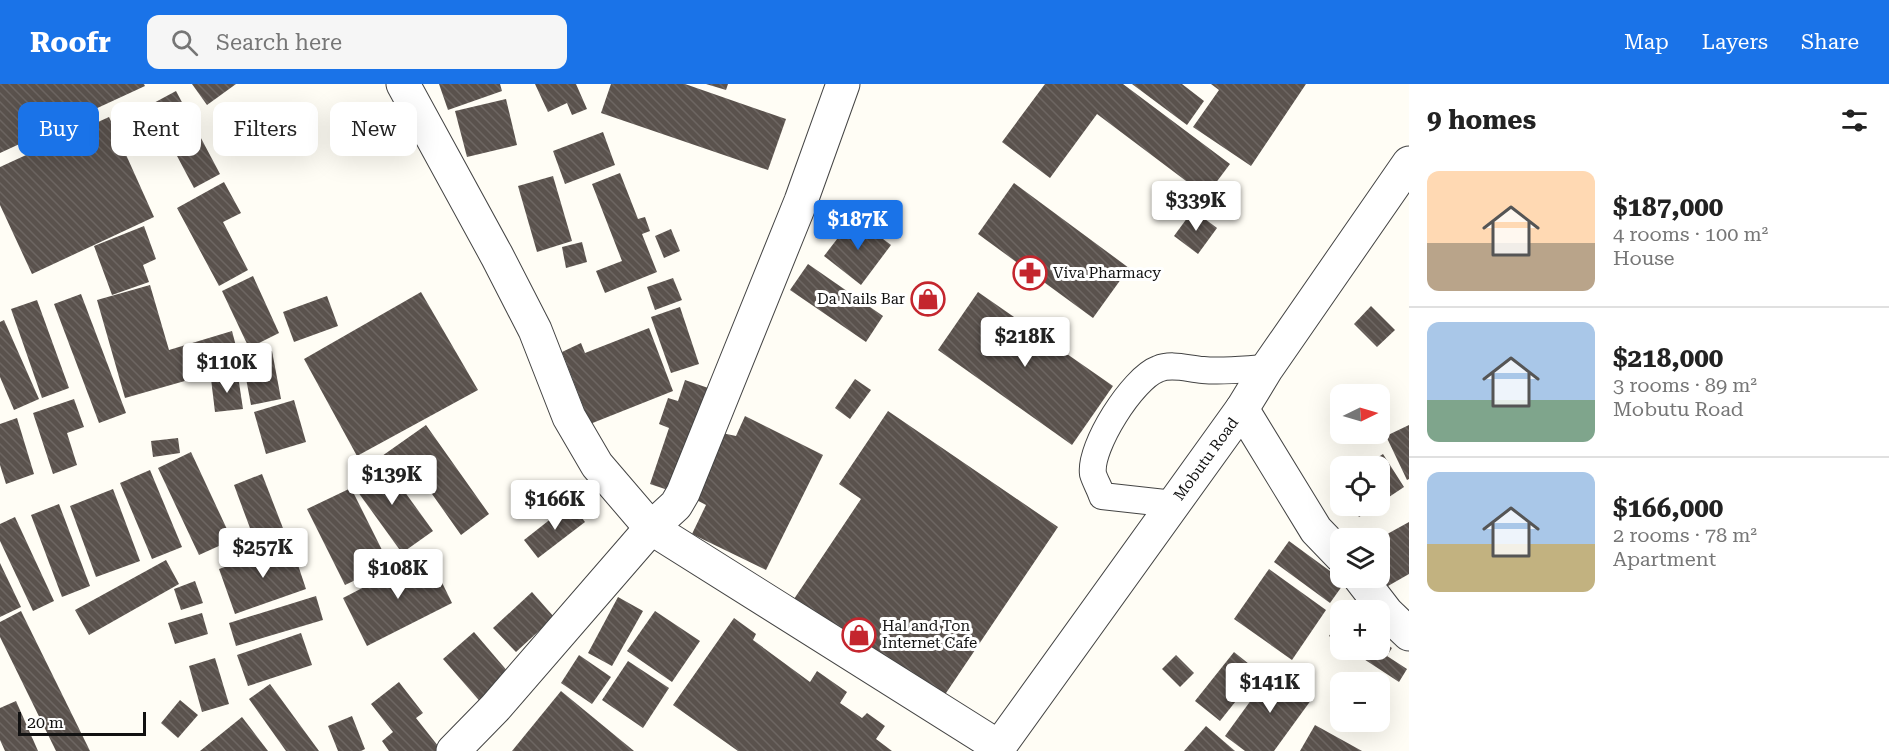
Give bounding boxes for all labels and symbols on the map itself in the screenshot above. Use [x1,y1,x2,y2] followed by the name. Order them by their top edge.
[1154,181,1238,232] pin: $339K
[816,200,900,251] pin: $187K
[1012,255,1048,291] pharmacy icon: Viva Pharmacy
[1053,264,1161,282] place label: Viva Pharmacy
[910,281,946,317] shop icon: Da Nails Bar
[817,290,905,308] place label: Da Nails Bar
[983,317,1067,368] pin: $218K
[185,343,269,394] pin: $110K
[1330,384,1390,444] north arrow
[1170,414,1242,504] street label: Mobutu Road
[350,455,434,506] pin: $139K
[513,480,597,531] pin: $166K
[221,528,305,579] pin: $257K
[356,549,440,600] pin: $108K
[841,617,877,653] shop icon: Hal and Ton Internet Cafe
[882,617,977,652] place label: Hal and Ton Internet Cafe
[1228,663,1312,714] pin: $141K
[18,709,146,736] scale bar

